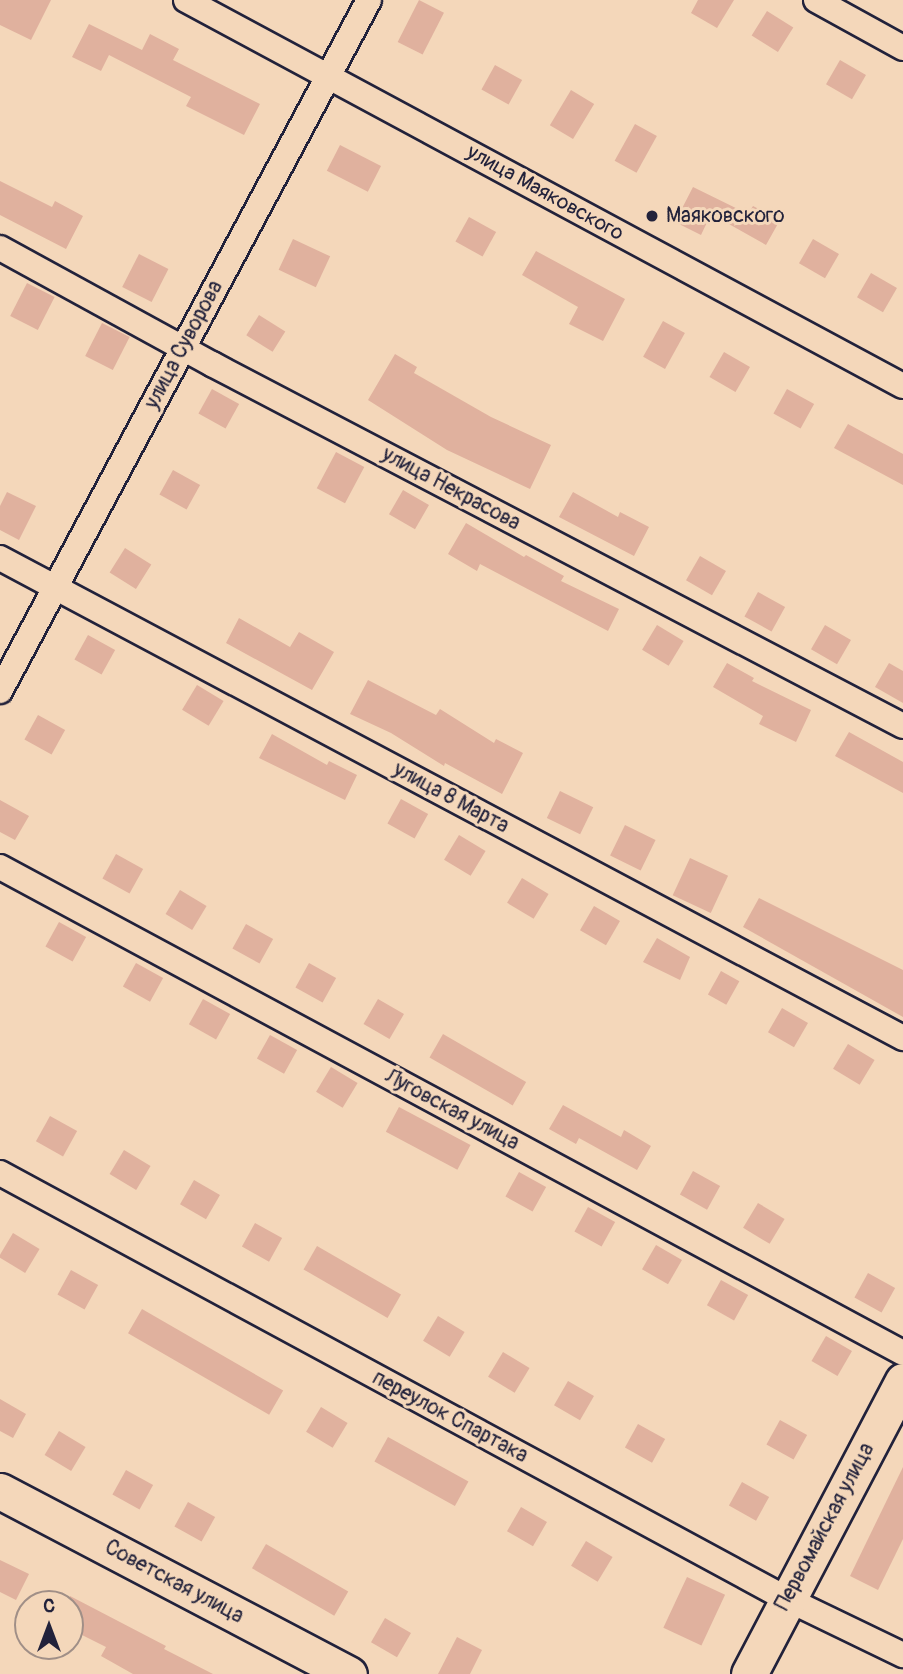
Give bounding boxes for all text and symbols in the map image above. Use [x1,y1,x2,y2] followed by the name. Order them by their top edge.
[462,139,628,247] street label: улица Маяковского
[666,203,784,229] place label: Маяковского
[644,208,660,224] marker: Маяковского
[140,277,228,413] street label: улица Суворова
[378,442,524,536] street label: улица Некрасова
[389,757,513,839] street label: улица 8 Марта
[381,1064,523,1156] street label: Луговская улица
[368,1365,532,1469] street label: переулок Спартака
[770,1439,880,1615] street label: Первомайская улица
[100,1535,248,1629] street label: Советская улица
[14,1590,84,1660] north arrow
[43,1594,55,1618] text: С

